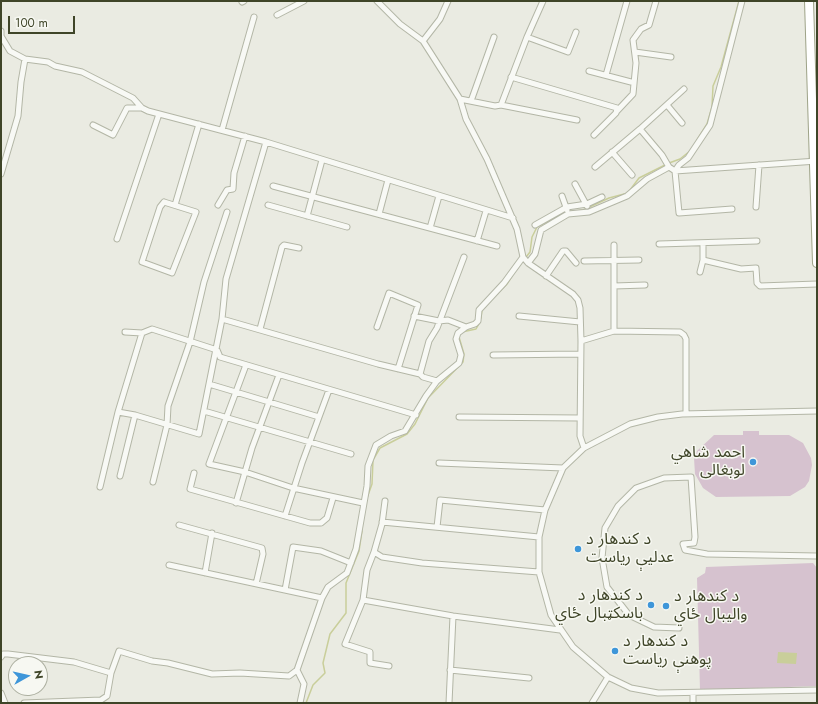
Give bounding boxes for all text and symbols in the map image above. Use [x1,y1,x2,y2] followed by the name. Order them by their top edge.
[10,8,77,34] scale bar
[15,14,48,32] text: 100 m
[671,443,745,481] place label: احمد شاهي لوبغالی
[748,457,758,467] marker: احمد شاهي لوبغالی
[586,530,674,568] place label: د کندهار د عدلیې رياست
[573,544,583,554] marker: د کندهار د عدلیې رياست
[555,586,643,624] place label: د کندهار د باسکټبال ځاي
[674,587,747,625] place label: د کندهار د واليبال ځاي
[646,600,656,610] marker: د کندهار د باسکټبال ځاي
[661,601,671,611] marker: د کندهار د واليبال ځاي
[623,632,711,670] place label: د کندهار د پوهنې رياست
[610,646,620,656] marker: د کندهار د پوهنې رياست
[8,656,48,696] north arrow
[30,669,47,680] text: N

